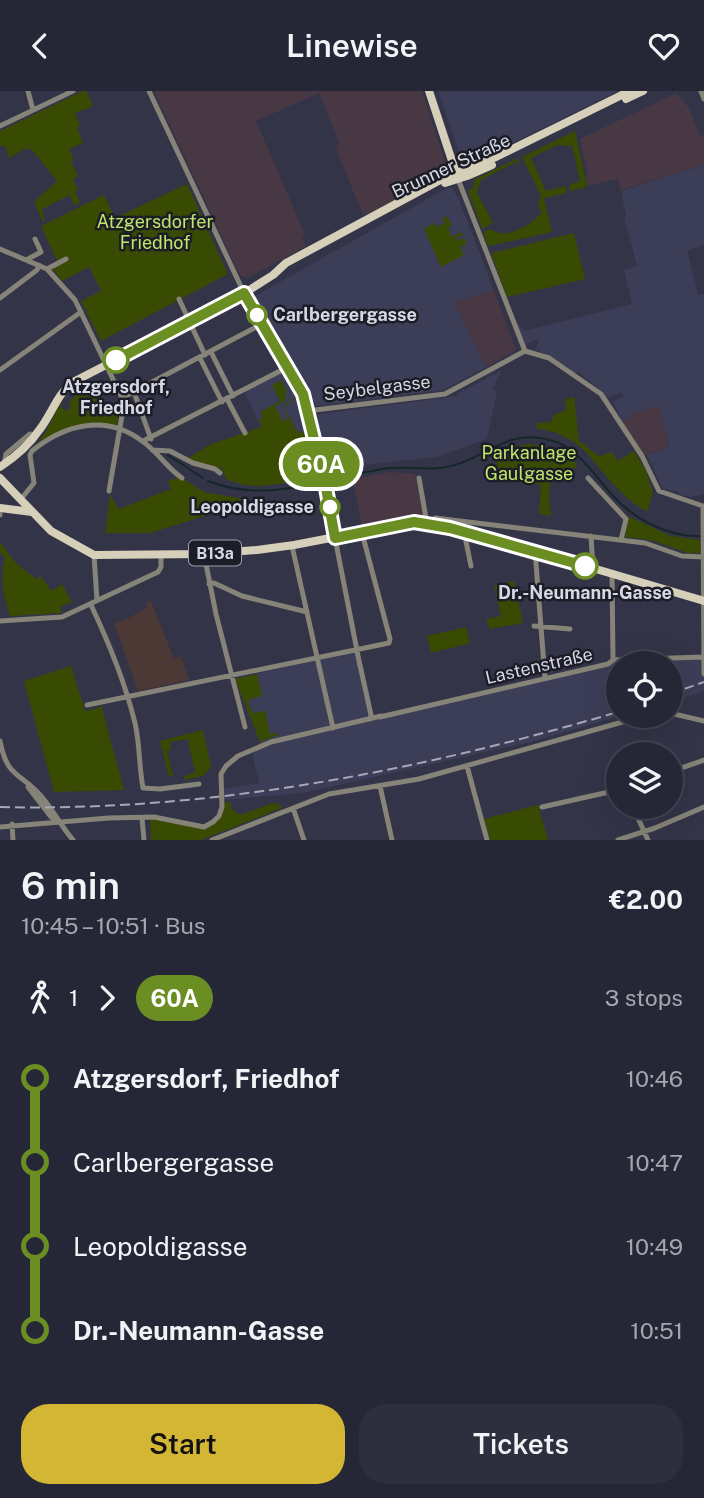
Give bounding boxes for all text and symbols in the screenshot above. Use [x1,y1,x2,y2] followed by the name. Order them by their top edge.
[21,27,59,65] icon: back
[286,27,418,64] text: Linewise
[645,27,683,65] icon: heart
[388,129,513,202] street label: Brunner Straße
[97,211,213,253] park label: Atzgersdorfer Friedhof
[273,304,417,325] place label: Carlbergergasse
[247,305,267,325] marker: Carlbergergasse
[103,347,129,373] marker: Atzgersdorf, Friedhof
[322,371,432,404] street label: Seybelgasse
[62,376,170,418] place label: Atzgersdorf, Friedhof
[281,441,361,487] line badge: 60A
[482,442,576,484] park label: Parkanlage Gaulgasse
[297,450,345,478] text: 60A
[190,496,314,517] place label: Leopoldigasse
[320,497,340,517] marker: Leopoldigasse
[189,540,241,566] road number: B13a
[572,553,598,579] marker: Dr.-Neumann-Gasse
[498,582,672,603] place label: Dr.-Neumann-Gasse
[483,643,595,688] street label: Lastenstraße
[606,651,683,819] map controls
[606,651,683,728] button: locate
[606,742,683,819] button: layers
[21,863,120,908] text: 6 min
[609,884,683,915] text: €2.00
[21,912,206,939] text: 10:45 – 10:51 · Bus
[21,979,59,1017] icon: walk
[88,979,126,1017] icon: forward
[69,984,78,1011] text: 1
[150,984,199,1012] text: 60A
[605,984,683,1011] text: 3 stops
[73,1063,339,1094] text: Atzgersdorf, Friedhof
[626,1065,683,1092] text: 10:46
[73,1147,274,1178] text: Carlbergergasse
[626,1149,683,1176] text: 10:47
[73,1231,247,1262] text: Leopoldigasse
[626,1233,683,1260] text: 10:49
[73,1315,324,1346] text: Dr.-Neumann-Gasse
[630,1317,683,1344] text: 10:51
[21,1404,345,1484] button: Start
[359,1404,683,1484] button: Tickets

